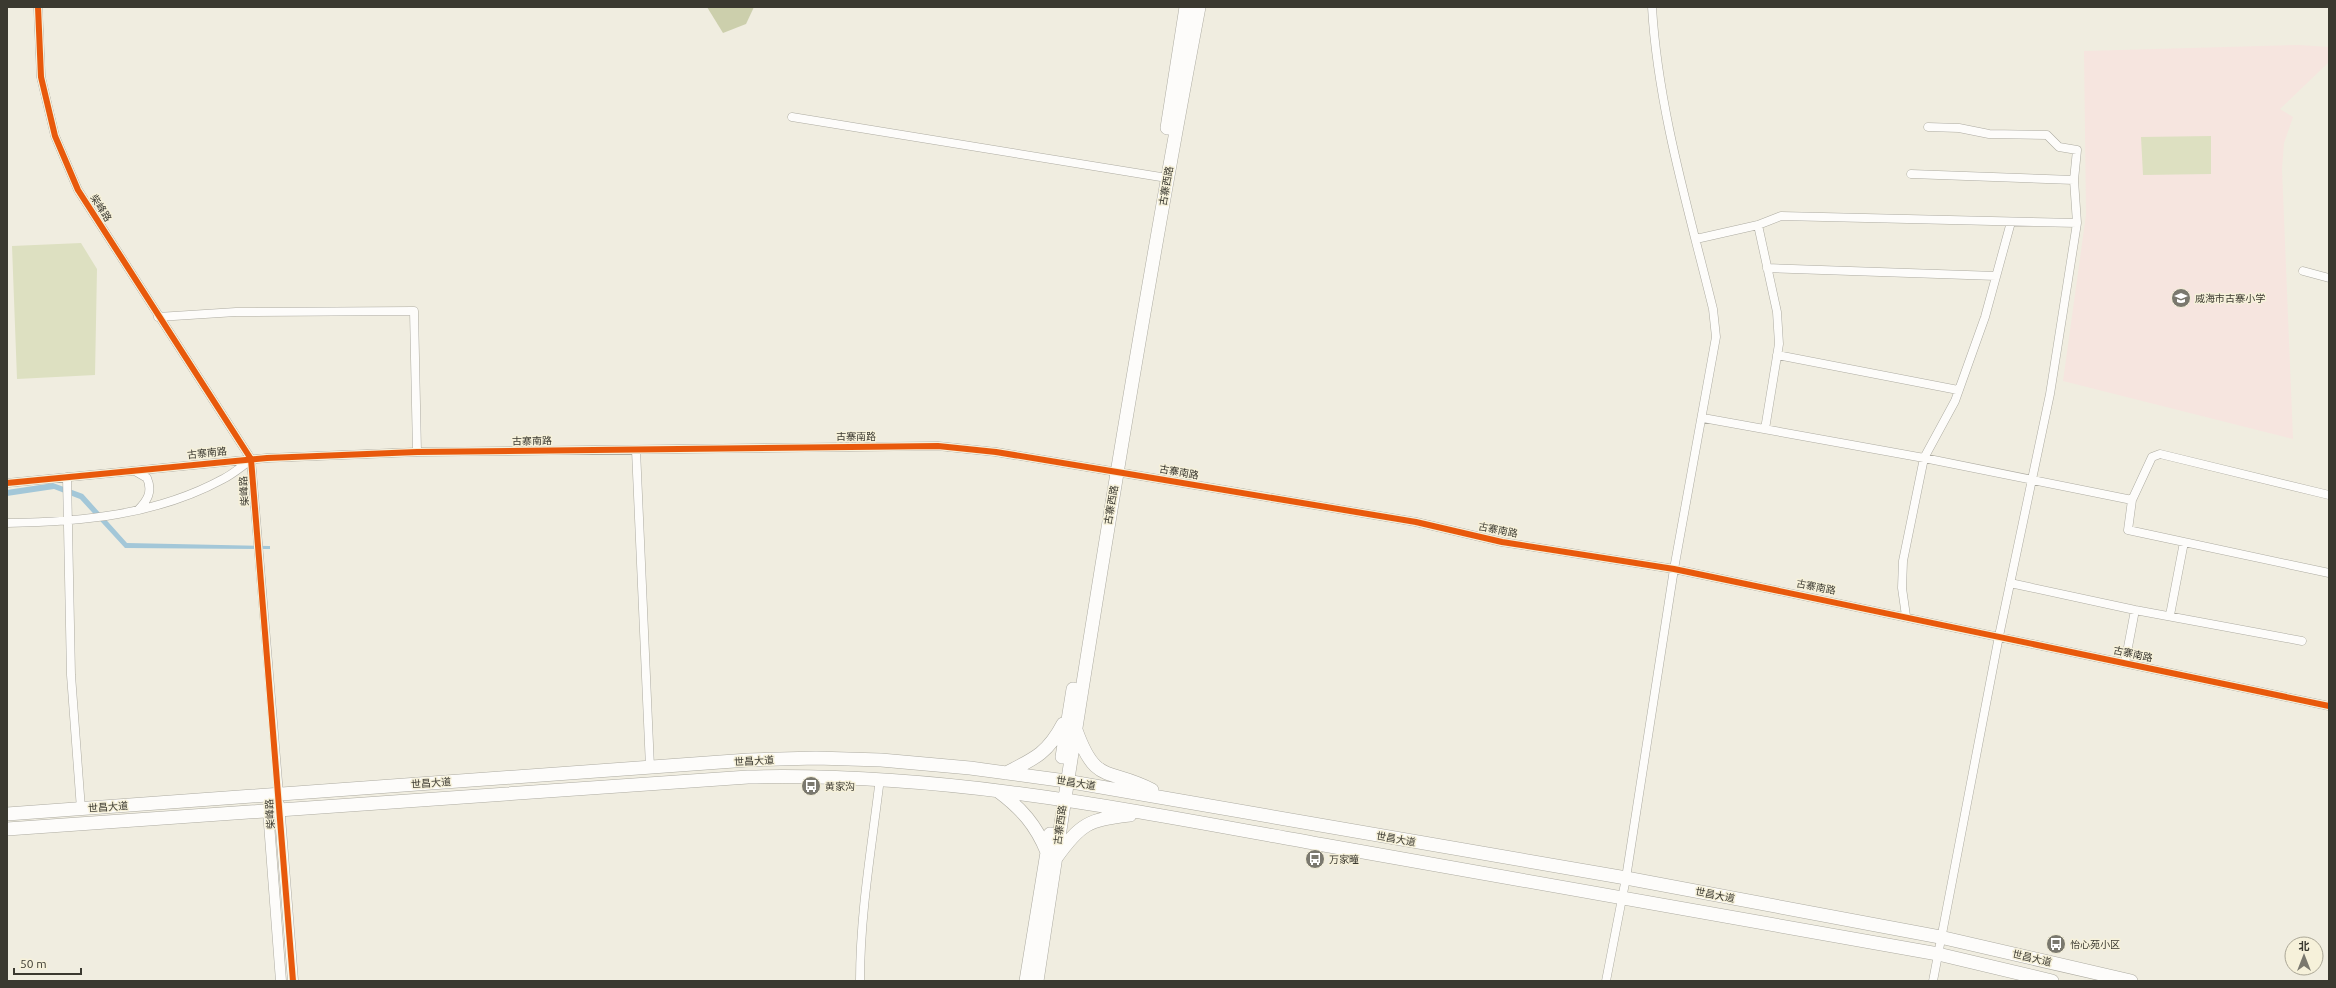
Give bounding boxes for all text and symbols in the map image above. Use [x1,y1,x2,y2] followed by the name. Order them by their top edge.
[1157,165,1175,207] street label: 古寨西路
[88,192,114,224] street label: 柴峰路
[2170,287,2192,309] school or university icon: 威海市古寨小学
[2195,293,2265,304] place label: 威海市古寨小学
[836,431,876,442] street label: 古寨南路
[512,435,552,447] street label: 古寨南路
[187,445,227,461] street label: 古寨南路
[1158,463,1200,481] street label: 古寨南路
[237,476,251,506] street label: 柴峰路
[1102,484,1120,526] street label: 古寨西路
[1477,521,1519,539] street label: 古寨南路
[1795,578,1837,596] street label: 古寨南路
[2112,644,2154,664] street label: 古寨南路
[734,754,774,768] street label: 世昌大道
[1055,774,1097,792] street label: 世昌大道
[800,775,822,797] bus stop icon: 黄家沟
[411,776,451,790] street label: 世昌大道
[825,781,855,792] place label: 黄家沟
[263,799,277,829] street label: 柴峰路
[88,800,128,814] street label: 世昌大道
[1052,804,1068,846] street label: 古寨西路
[1375,830,1417,848] street label: 世昌大道
[1304,848,1326,870] bus stop icon: 万家疃
[1329,854,1359,865] place label: 万家疃
[1694,886,1736,904] street label: 世昌大道
[2045,933,2067,955] bus stop icon: 怡心苑小区
[2284,936,2324,976] north arrow
[2070,939,2120,950] place label: 怡心苑小区
[2299,940,2310,952] text: 北
[2011,948,2053,968] street label: 世昌大道
[14,950,81,976] scale bar
[20,957,47,970] text: 50 m

